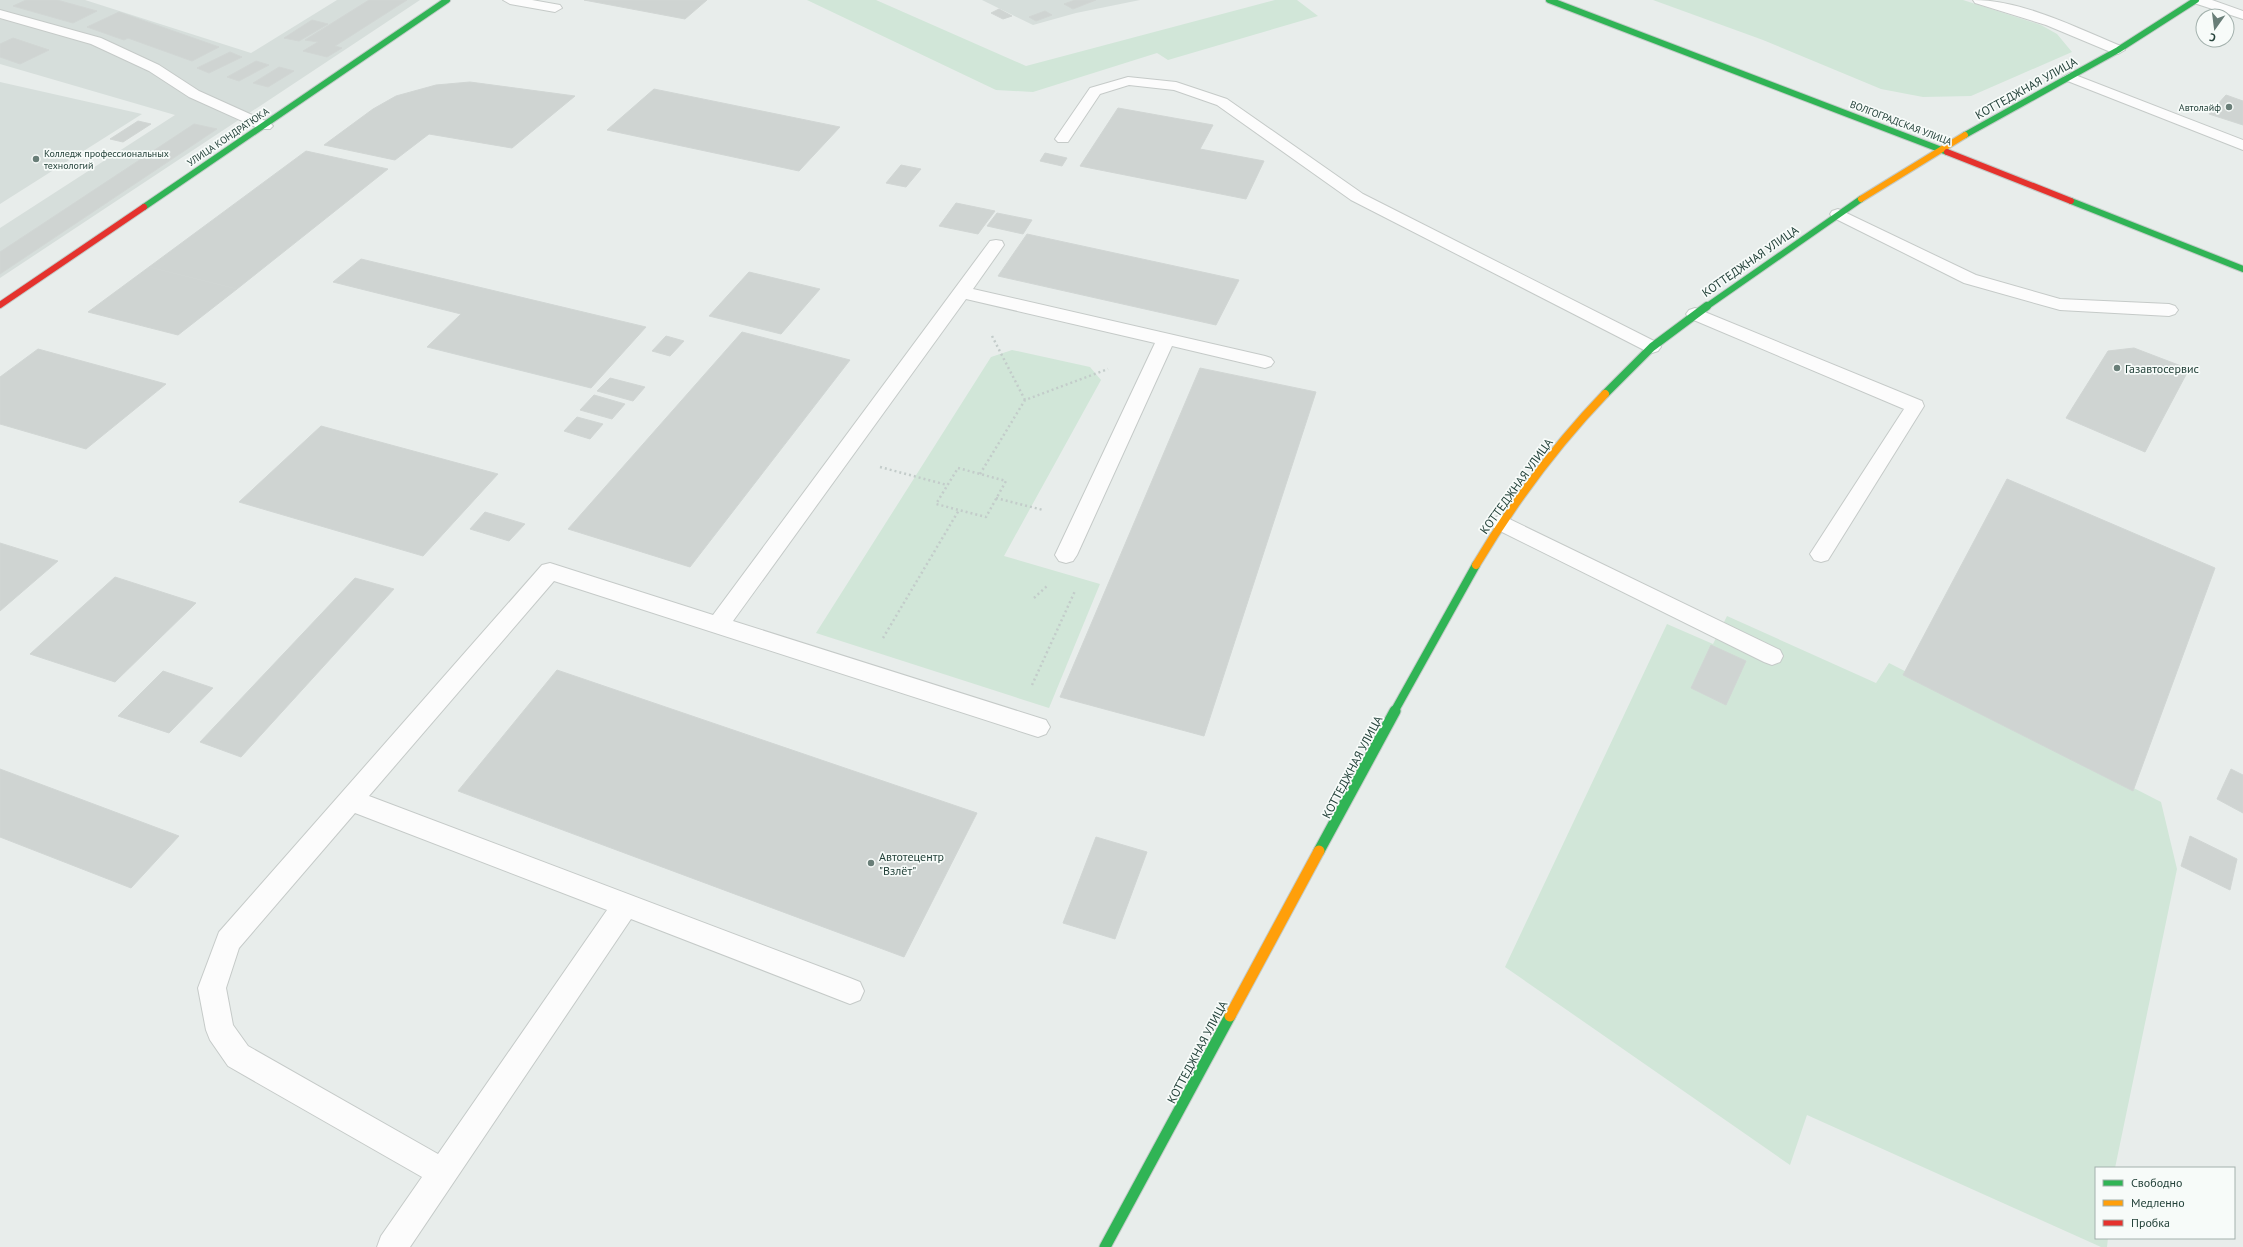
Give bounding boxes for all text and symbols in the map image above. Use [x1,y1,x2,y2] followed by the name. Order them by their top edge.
[2195,8,2235,48] north arrow
[2208,30,2217,45] text: С
[1972,54,2080,122] street label: КОТТЕДЖНАЯ УЛИЦА
[1848,98,1954,149] street label: ВОЛГОГРАДСКАЯ УЛИЦА
[2179,101,2221,114] place label: Автолайф
[2224,102,2234,112] marker: Автолайф
[185,105,272,169] street label: УЛИЦА КОНДРАТЮКА
[44,147,169,172] place label: Колледж профессиональных технологий
[31,154,41,164] marker: Колледж профессиональных технологий
[1699,222,1801,300] street label: КОТТЕДЖНАЯ УЛИЦА
[2125,361,2199,376] place label: Газавтосервис
[2112,363,2122,373] marker: Газавтосервис
[1476,435,1556,537] street label: КОТТЕДЖНАЯ УЛИЦА
[1319,713,1385,821] street label: КОТТЕДЖНАЯ УЛИЦА
[879,849,944,878] place label: Автотецентр "Взлёт"
[866,858,876,868] marker: Автотецентр "Взлёт"
[1164,998,1230,1106] street label: КОТТЕДЖНАЯ УЛИЦА
[2095,1167,2235,1239] legend
[2131,1175,2182,1190] text: Свободно
[2131,1195,2185,1210] text: Медленно
[2131,1215,2170,1230] text: Пробка

